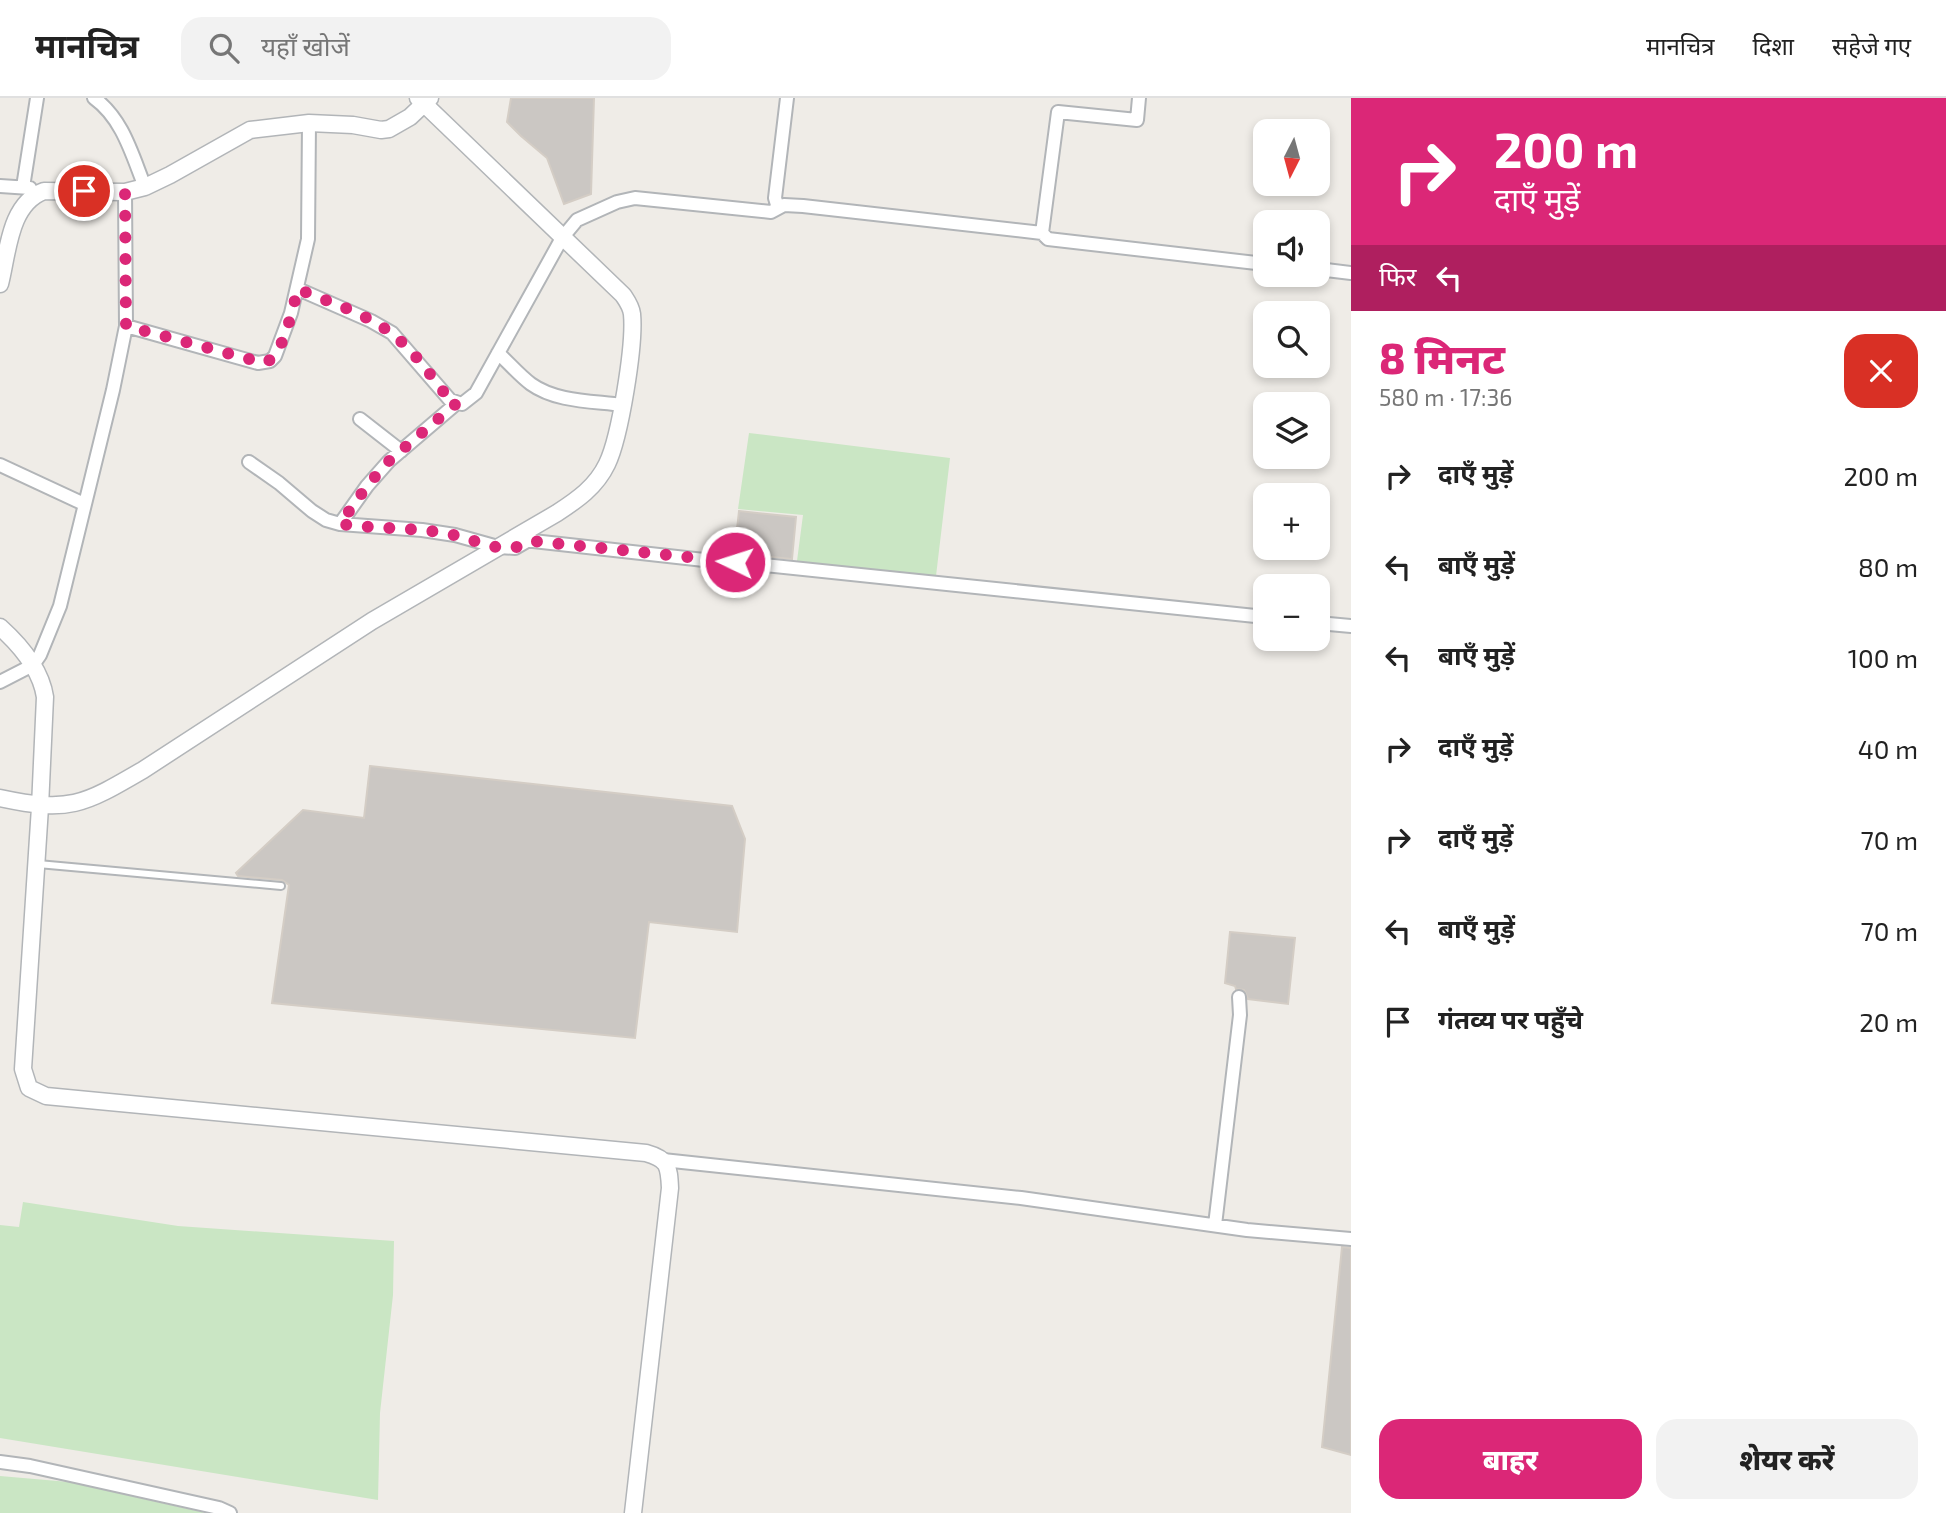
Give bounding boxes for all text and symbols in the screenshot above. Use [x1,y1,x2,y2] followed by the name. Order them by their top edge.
[181,17,671,80] search box
[35,25,139,65] text: मानचित्र
[205,29,243,67] icon: search
[261,30,350,61] text: यहाँ खोजें
[1646,31,1715,60] text: मानचित्र
[1753,31,1794,60] text: दिशा
[1832,31,1911,60] text: सहेजे गए
[1253,119,1330,196] north arrow
[1253,119,1330,651] map controls
[1494,119,1638,178] text: 200 m
[1379,126,1470,217] icon: right
[54,161,114,221] pin
[65,172,103,210] icon: arrive
[1494,179,1580,217] text: दाएँ मुड़ें
[1253,210,1330,287] button: sound
[1430,259,1468,297] icon: left
[1379,260,1416,291] text: फिर
[1253,301,1330,378] button: search
[1379,332,1505,382] text: 8 मिनट
[1844,334,1918,408] button: close
[1379,383,1512,411] text: 580 m · 17:36
[1253,392,1330,469] button: layers
[1379,457,1417,495] icon: right
[1438,457,1513,488] text: दाएँ मुड़ें
[1843,460,1918,491] text: 200 m
[1253,483,1330,560] button: +
[698,525,772,599] position arrow
[1379,548,1417,586] icon: left
[1438,548,1515,579] text: बाएँ मुड़ें
[1858,551,1918,582] text: 80 m
[1253,574,1330,651] button: −
[1379,639,1417,677] icon: left
[1438,639,1515,670] text: बाएँ मुड़ें
[1848,642,1918,673] text: 100 m
[1379,730,1417,768] icon: right
[1438,730,1513,761] text: दाएँ मुड़ें
[1858,733,1918,764] text: 40 m
[1379,821,1417,859] icon: right
[1438,821,1513,852] text: दाएँ मुड़ें
[1860,824,1918,855] text: 70 m
[1379,912,1417,950] icon: left
[1438,912,1515,943] text: बाएँ मुड़ें
[1860,915,1918,946] text: 70 m
[1379,1003,1417,1041] icon: arrive
[1438,1003,1583,1034] text: गंतव्य पर पहुँचे
[1859,1006,1918,1037] text: 20 m
[1379,1419,1642,1499] button: बाहर
[1656,1419,1918,1499] button: शेयर करें

